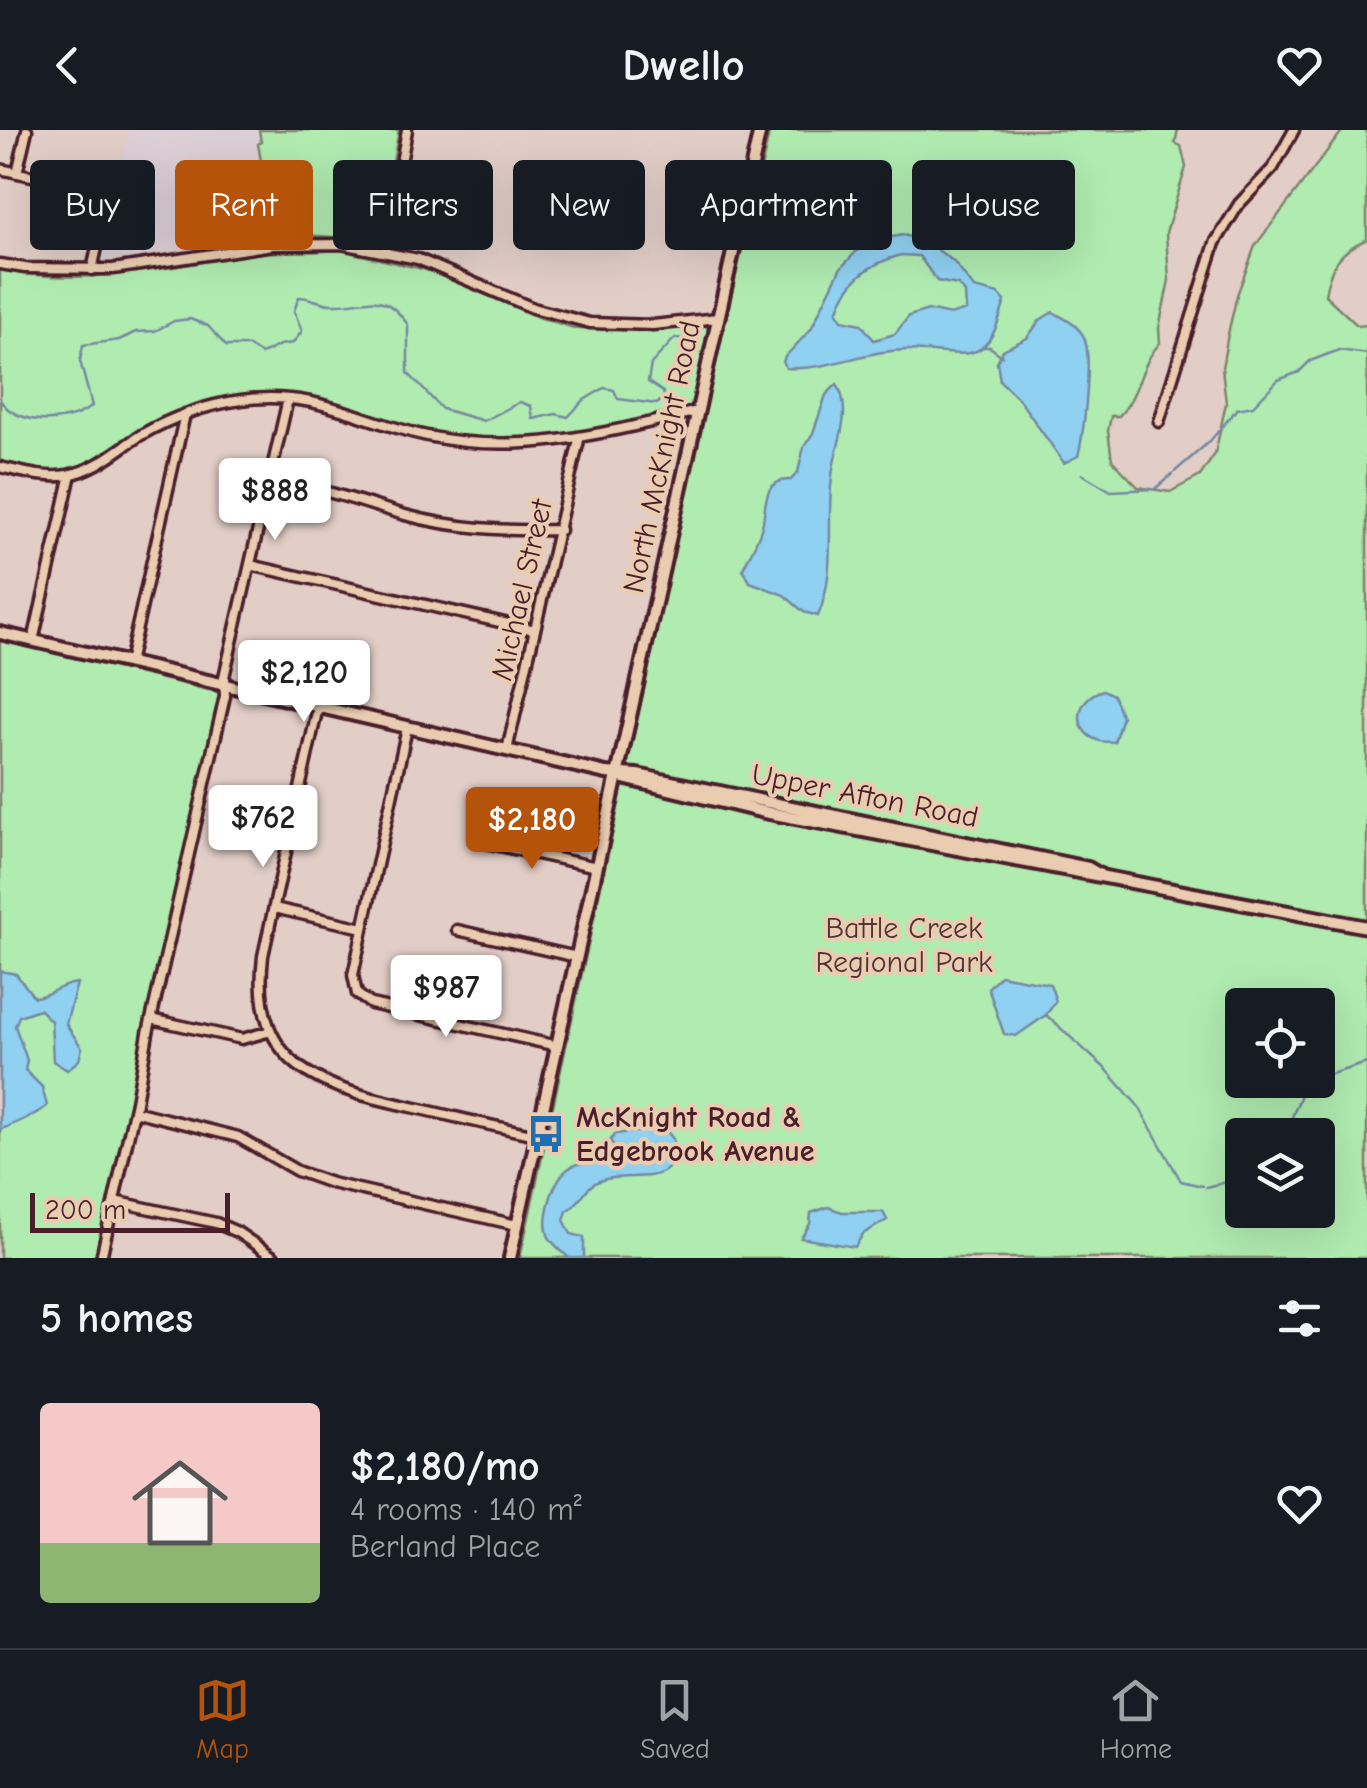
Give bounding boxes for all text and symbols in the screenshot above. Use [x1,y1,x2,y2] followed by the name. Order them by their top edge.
[40,38,95,93] icon: back
[1272,38,1327,93] icon: heart
[622,39,745,91] text: Dwello
[30,160,155,250] chip: Buy
[175,160,313,250] chip: Rent
[333,160,493,250] chip: Filters
[513,160,645,250] chip: New
[665,160,892,250] chip: Apartment
[912,160,1075,250] chip: House
[616,318,708,596] street label: North McKnight Road
[216,458,334,543] pin: $888
[241,472,309,509] text: $888
[484,495,560,684] street label: Michael Street
[223,640,385,725] pin: $2,120
[260,654,348,691] text: $2,120
[749,757,981,835] street label: Upper Afton Road
[204,785,322,870] pin: $762
[451,787,613,872] pin: $2,180
[231,799,296,836] text: $762
[488,801,576,838] text: $2,180
[815,911,993,980] park label: Battle Creek Regional Park
[387,955,505,1040] pin: $987
[413,969,479,1006] text: $987
[1225,988,1335,1228] map controls
[1225,988,1335,1098] button: locate
[576,1100,814,1169] place label: McKnight Road & Edgebrook Avenue
[525,1113,567,1155] bus stop icon: McKnight Road & Edgebrook Avenue
[1225,1118,1335,1228] button: layers
[30,1188,230,1232] scale bar
[45,1194,126,1226] text: 200 m
[1272,1291,1327,1346] icon: filters
[40,1294,193,1343] text: 5 homes
[350,1442,540,1491] text: $2,180/mo
[120,1443,240,1563] icon: home
[1272,1476,1327,1531] icon: heart
[350,1491,582,1528] text: 4 rooms · 140 m²
[350,1528,540,1565] text: Berland Place
[195,1673,250,1765] tab: Map
[640,1673,710,1765] tab: Saved
[1100,1673,1172,1765] tab: Home

